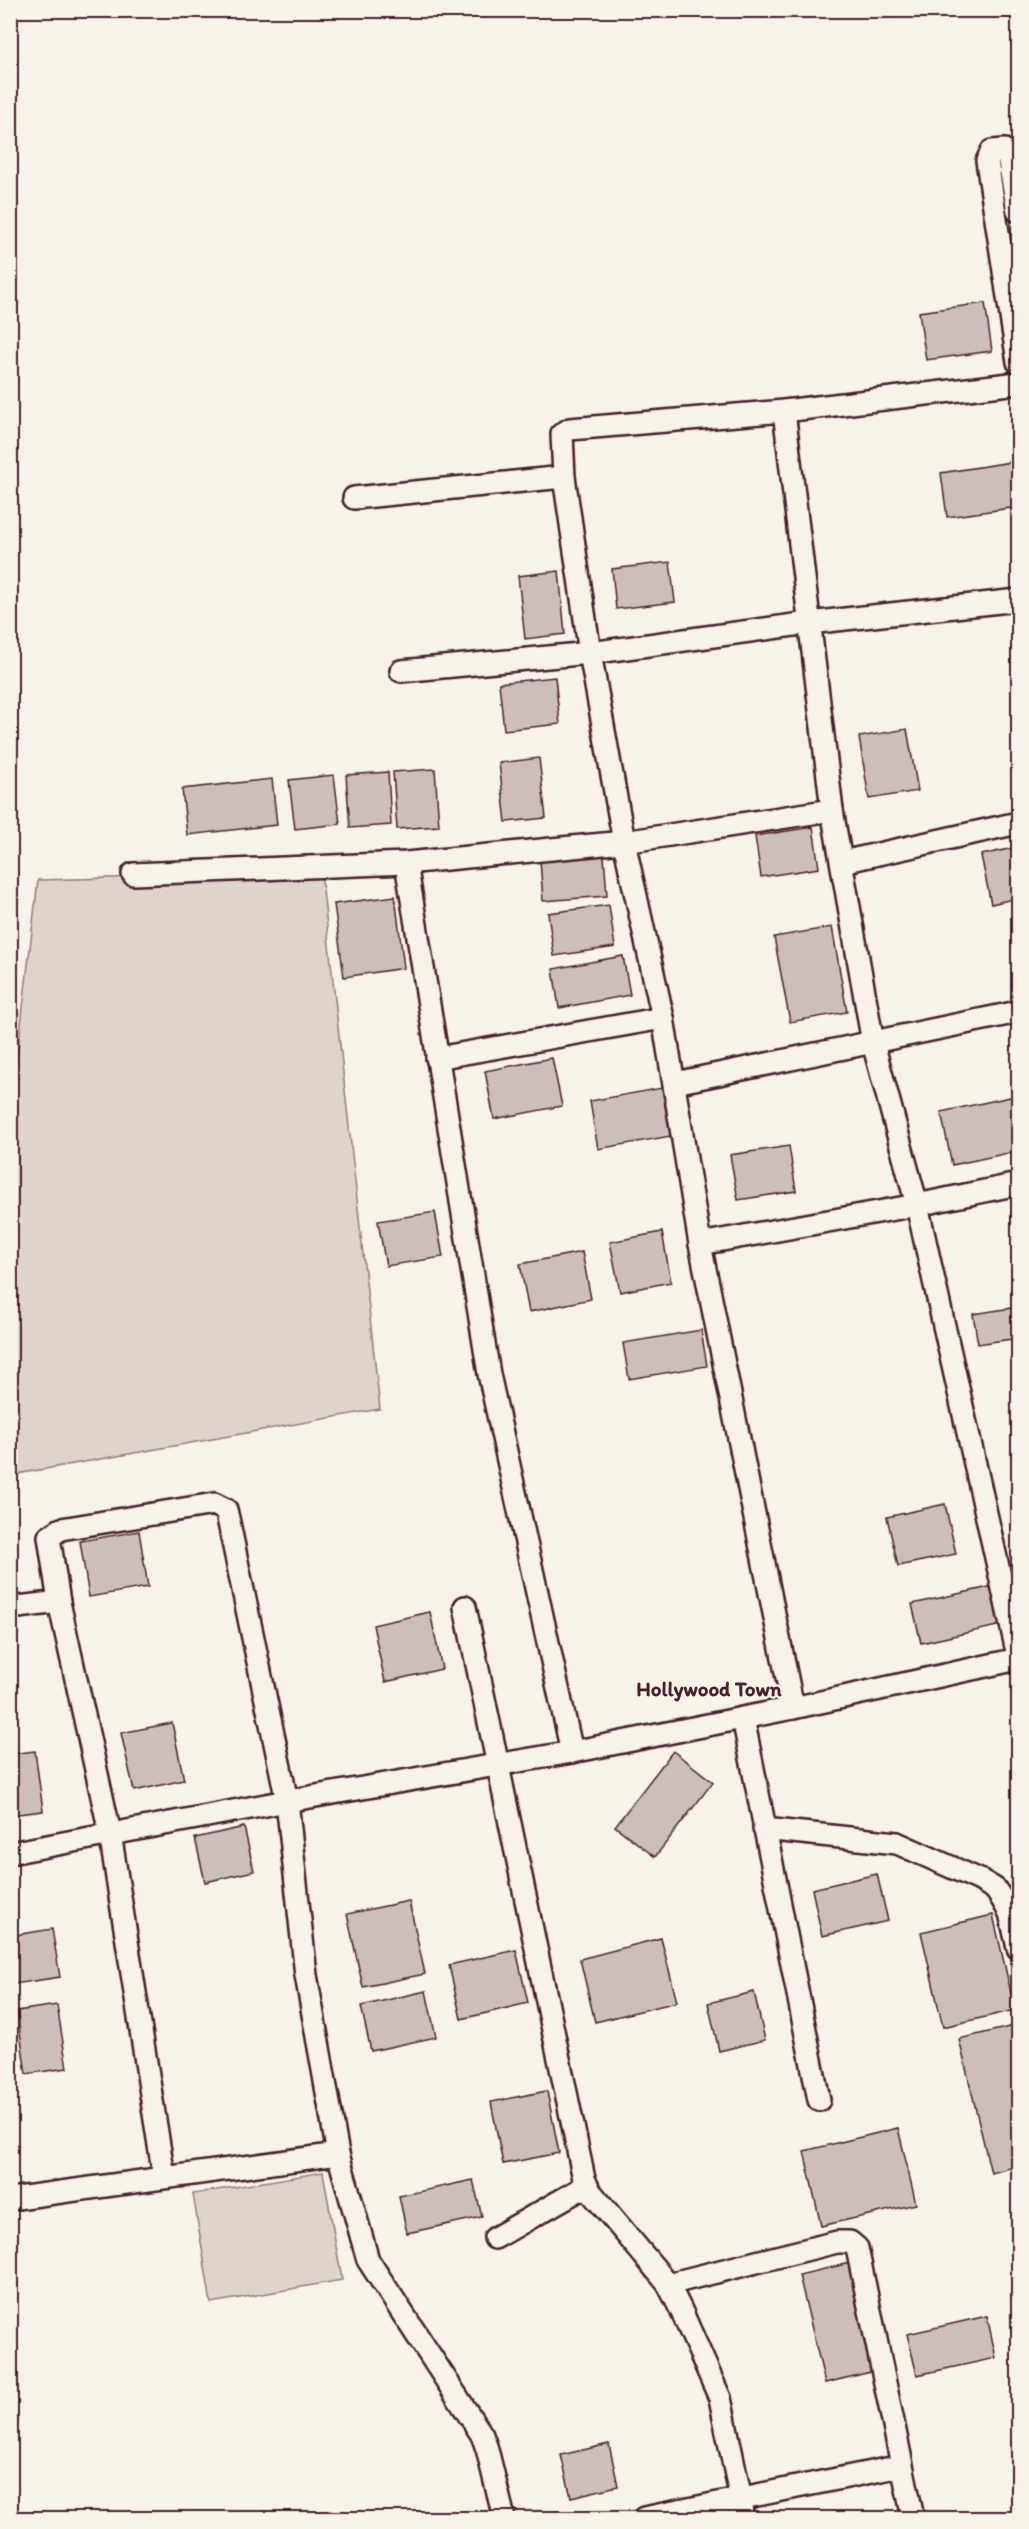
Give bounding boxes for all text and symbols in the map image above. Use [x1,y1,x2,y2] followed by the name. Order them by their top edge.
[636,1676,782,1702] district label: Hollywood Town

